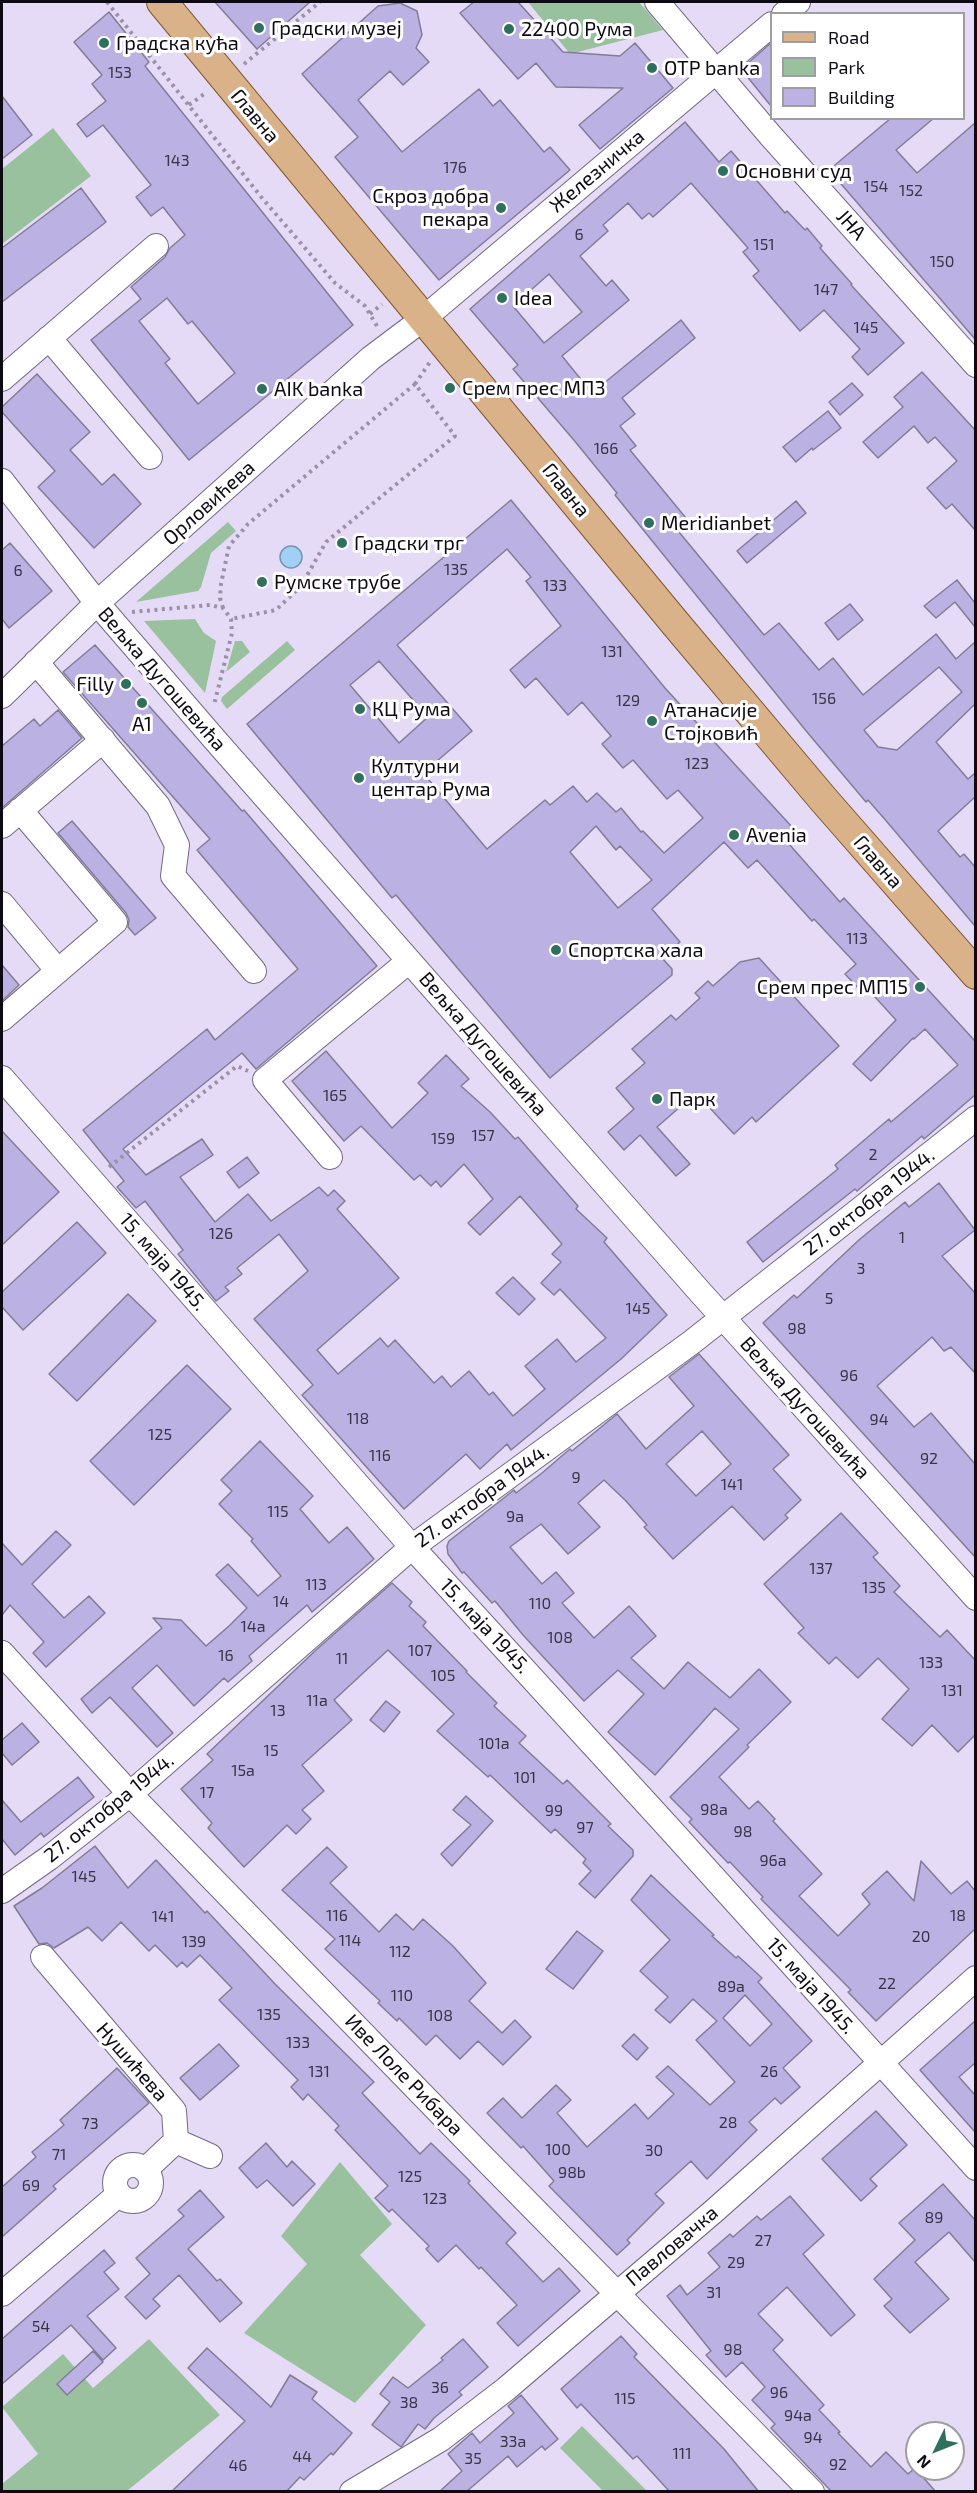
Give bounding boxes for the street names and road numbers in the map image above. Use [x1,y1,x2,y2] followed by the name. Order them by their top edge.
[226,84,284,148] street label: Главна
[545,124,649,218] street label: Железничка
[831,205,871,245] street label: ЈНА
[158,456,260,550] street label: Орловићева
[537,458,595,522] street label: Главна
[93,602,231,756] street label: Вељка Дугошевића
[848,831,908,893] street label: Главна
[414,967,552,1121] street label: Вељка Дугошевића
[799,1143,939,1261] street label: 27. октобра 1944.
[114,1208,212,1316] street label: 15. маја 1945.
[735,1332,875,1484] street label: Вељка Дугошевића
[410,1439,554,1553] street label: 27. октобра 1944.
[435,1573,535,1679] street label: 15. маја 1945.
[39,1748,179,1868] street label: 27. октобра 1944.
[762,1933,860,2039] street label: 15. маја 1945.
[340,2009,468,2141] street label: Иве Лоле Рибара
[91,2018,173,2106] street label: Нушићева
[621,2201,723,2291] street label: Павловачка

